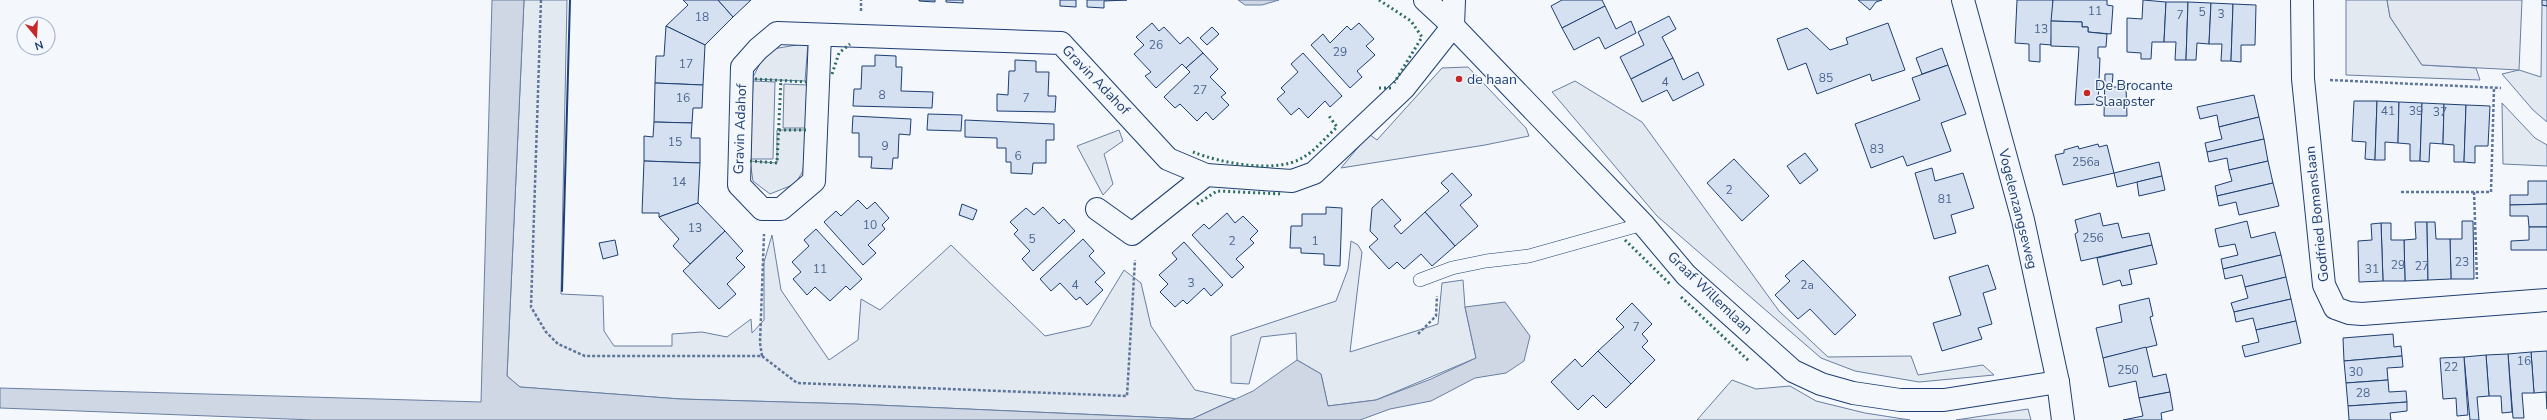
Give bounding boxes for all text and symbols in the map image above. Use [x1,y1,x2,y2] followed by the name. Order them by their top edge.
[2088,3,2102,19] house number: 11
[2198,4,2206,20] house number: 5
[2217,6,2225,22] house number: 3
[2176,7,2184,23] house number: 7
[695,9,709,25] house number: 18
[16,16,56,56] north arrow
[2034,21,2048,37] house number: 13
[33,37,45,53] text: N
[1149,37,1163,53] house number: 26
[1058,41,1135,119] street label: Gravin Adahof
[1333,44,1347,60] house number: 29
[679,56,693,72] house number: 17
[1467,70,1517,89] place label: de haan
[1819,70,1833,86] house number: 85
[1454,74,1464,84] marker: de haan
[1661,74,1669,90] house number: 4
[2095,76,2173,111] place label: De Brocante Slaapster
[1193,82,1207,98] house number: 27
[729,83,751,175] street label: Gravin Adahof
[878,87,886,103] house number: 8
[2082,88,2092,98] marker: De Brocante Slaapster
[676,90,690,106] house number: 16
[1022,90,1030,106] house number: 7
[2381,103,2395,119] house number: 41
[2409,103,2423,119] house number: 39
[2433,104,2447,120] house number: 37
[668,134,682,150] house number: 15
[881,138,889,154] house number: 9
[1870,141,1884,157] house number: 83
[2300,145,2334,283] street label: Godfried Bomanslaan
[1994,146,2042,271] street label: Vogelenzangseweg
[1014,148,1022,164] house number: 6
[2072,154,2100,170] house number: 256a
[672,174,686,190] house number: 14
[1725,182,1733,198] house number: 2
[1938,191,1952,207] house number: 81
[863,217,877,233] house number: 10
[688,220,702,236] house number: 13
[2082,230,2104,246] house number: 256
[1028,231,1036,247] house number: 5
[1228,233,1236,249] house number: 2
[1311,233,1319,249] house number: 1
[1663,247,1757,339] street label: Graaf Willemlaan
[2455,254,2469,270] house number: 23
[2391,257,2405,273] house number: 29
[2415,258,2429,274] house number: 27
[813,261,827,277] house number: 11
[2365,261,2379,277] house number: 31
[1187,275,1195,291] house number: 3
[1071,277,1079,293] house number: 4
[1800,277,1814,293] house number: 2a
[1632,319,1640,335] house number: 7
[2517,353,2531,369] house number: 16
[2444,359,2458,375] house number: 22
[2117,362,2139,378] house number: 250
[2349,364,2363,380] house number: 30
[2356,385,2370,401] house number: 28

